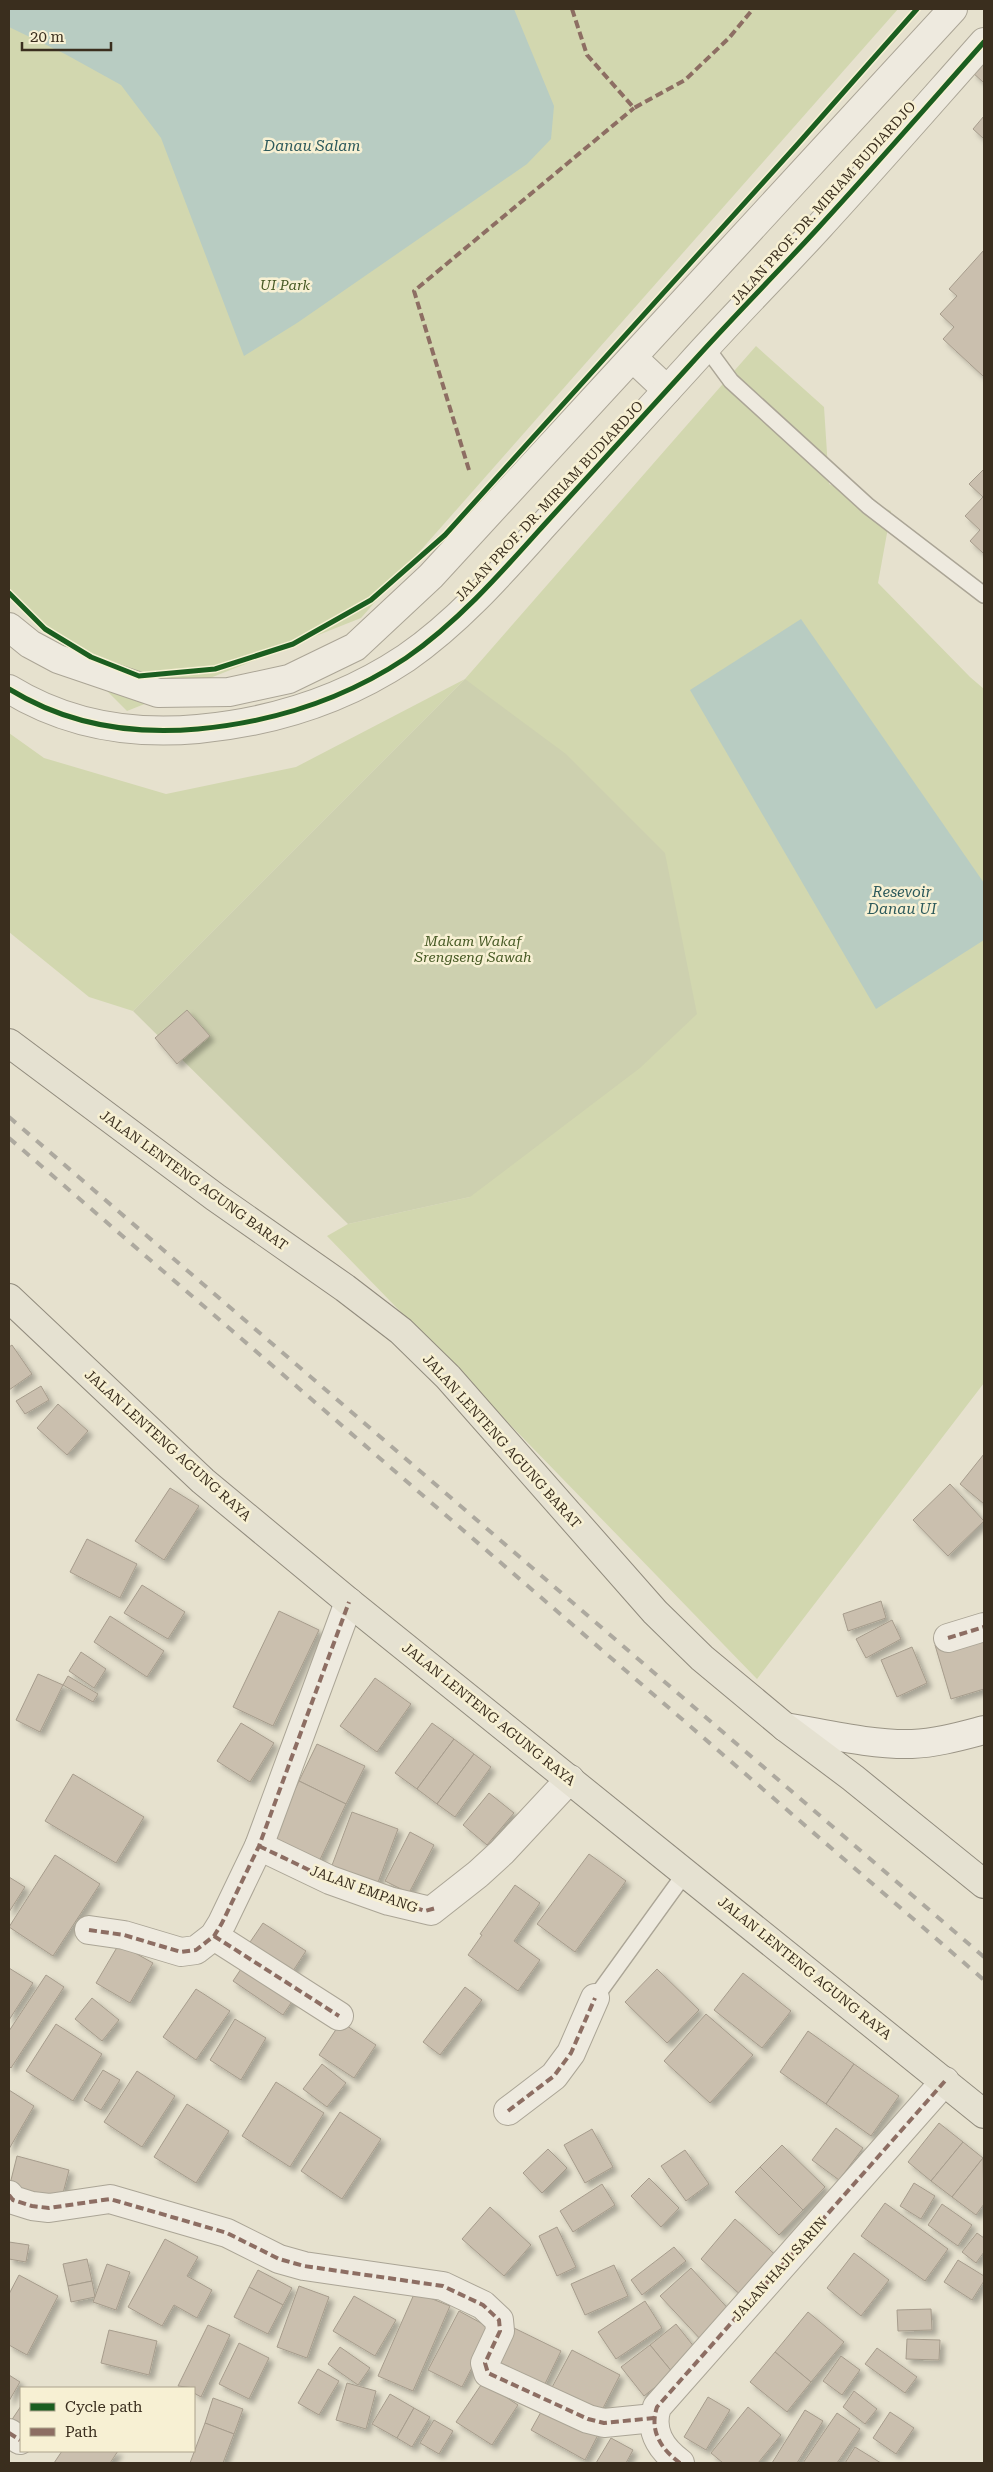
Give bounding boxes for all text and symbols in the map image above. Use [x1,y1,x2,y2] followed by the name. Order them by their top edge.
[22,20,111,52] scale bar
[30,28,65,46] text: 20 m
[727,98,919,308] street label: JALAN PROF. DR. MIRIAM BUDIARDJO
[262,137,361,155] water label: Danau Salam
[260,277,310,293] park label: UI Park
[452,397,646,605] street label: JALAN PROF. DR. MIRIAM BUDIARDJO
[866,883,937,918] water label: Resevoir Danau UI
[413,933,532,965] park label: Makam Wakaf Srengseng Sawah
[97,1106,291,1254] street label: JALAN LENTENG AGUNG BARAT
[420,1351,584,1531] street label: JALAN LENTENG AGUNG BARAT
[82,1366,255,1524] street label: JALAN LENTENG AGUNG RAYA
[399,1639,579,1789] street label: JALAN LENTENG AGUNG RAYA
[308,1862,420,1916] street label: JALAN EMPANG
[715,1893,895,2043] street label: JALAN LENTENG AGUNG RAYA
[728,2214,830,2324] street label: JALAN HAJI SARIN
[20,2387,195,2452] legend
[65,2398,143,2416] text: Cycle path
[65,2423,98,2441] text: Path

